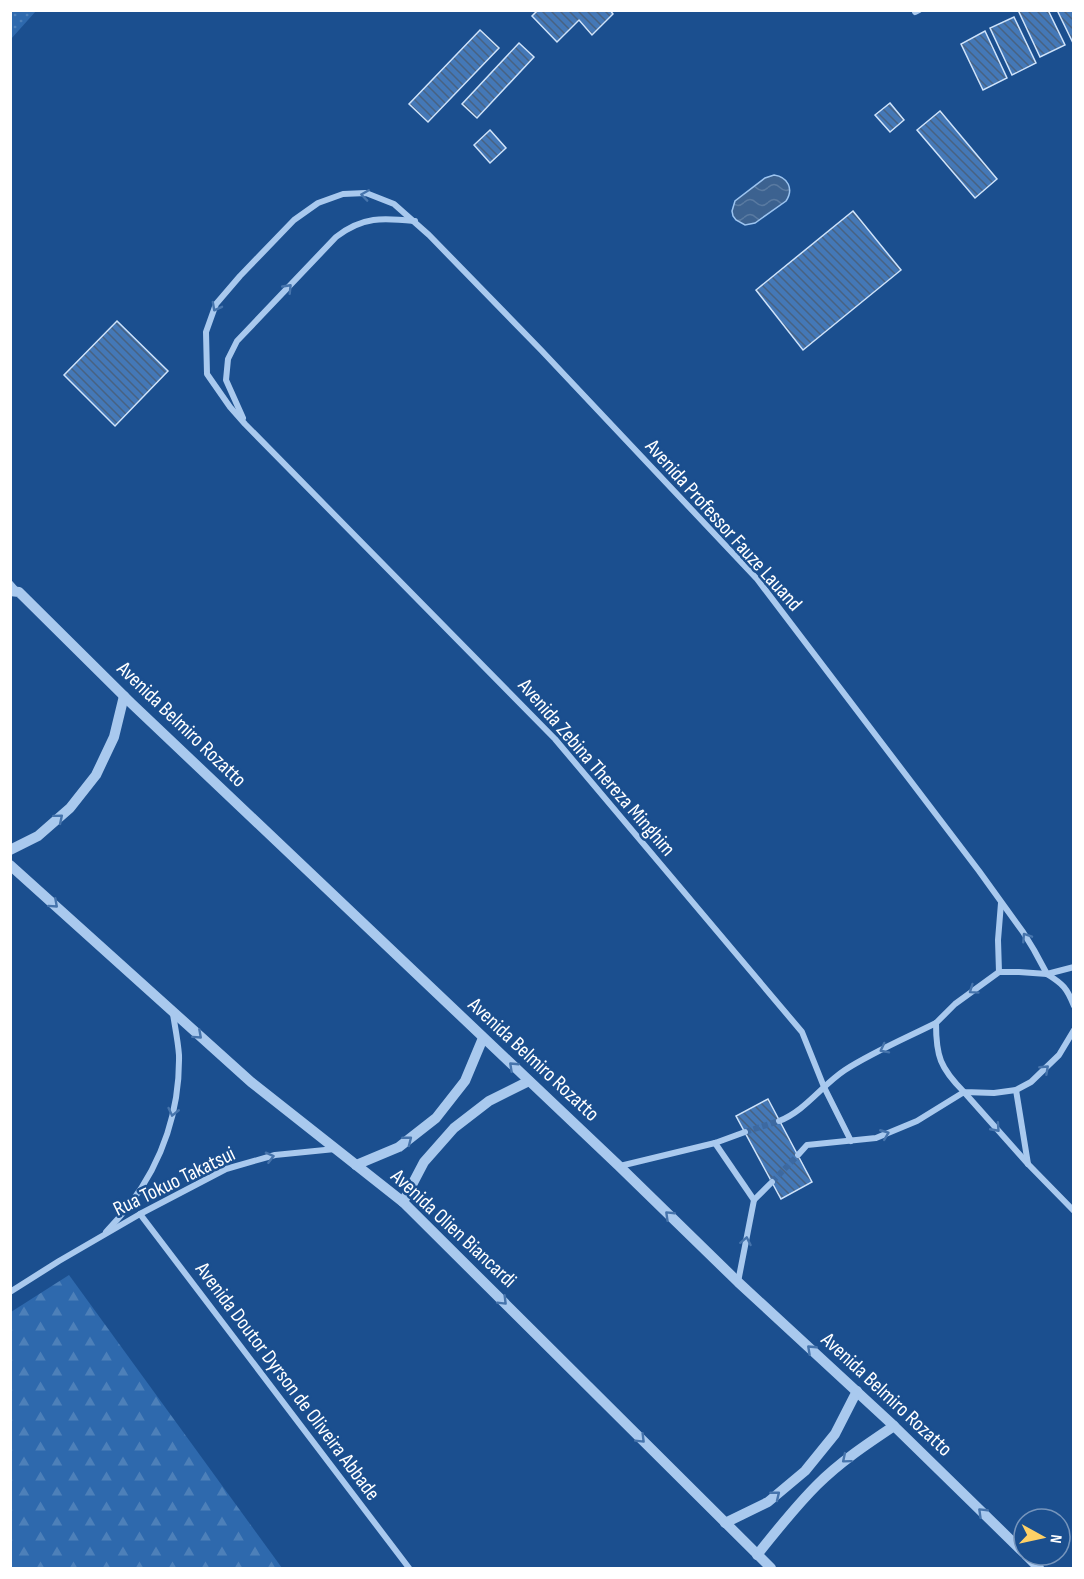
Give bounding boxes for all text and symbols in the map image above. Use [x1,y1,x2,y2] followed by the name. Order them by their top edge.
[360,189,369,202] one-way arrow
[281,284,292,294] one-way arrow
[212,301,223,311] one-way arrow
[639,434,807,616] street label: Avenida Professor Fauze Lauand
[111,656,251,792] street label: Avenida Belmiro Rozatto
[512,673,681,861] street label: Avenida Zebina Thereza Minghim
[52,814,63,825] one-way arrow
[47,897,57,908] one-way arrow
[1022,933,1033,944] one-way arrow
[968,983,979,994] one-way arrow
[462,992,604,1126] street label: Avenida Belmiro Rozatto
[191,1028,202,1039] one-way arrow
[880,1042,890,1053] one-way arrow
[509,1062,519,1073] one-way arrow
[1038,1065,1049,1076] one-way arrow
[168,1107,181,1117] one-way arrow
[989,1121,1000,1132] one-way arrow
[879,1129,890,1141] one-way arrow
[401,1136,412,1147] one-way arrow
[109,1141,239,1222] street label: Rua Tokuo Takatsui
[264,1151,274,1164] one-way arrow
[385,1163,522,1293] street label: Avenida Olien Biancardi
[666,1211,676,1222] one-way arrow
[739,1236,752,1246] one-way arrow
[189,1257,385,1505] street label: Avenida Doutor Dyrson de Oliveira Abbade
[495,1294,506,1305] one-way arrow
[815,1327,957,1461] street label: Avenida Belmiro Rozatto
[807,1345,818,1356] one-way arrow
[634,1432,644,1443] one-way arrow
[842,1452,853,1463] one-way arrow
[769,1491,780,1502] one-way arrow
[1012,1507,1072,1567] north arrow
[979,1509,990,1520] one-way arrow
[1045,1533,1065,1544] text: N

